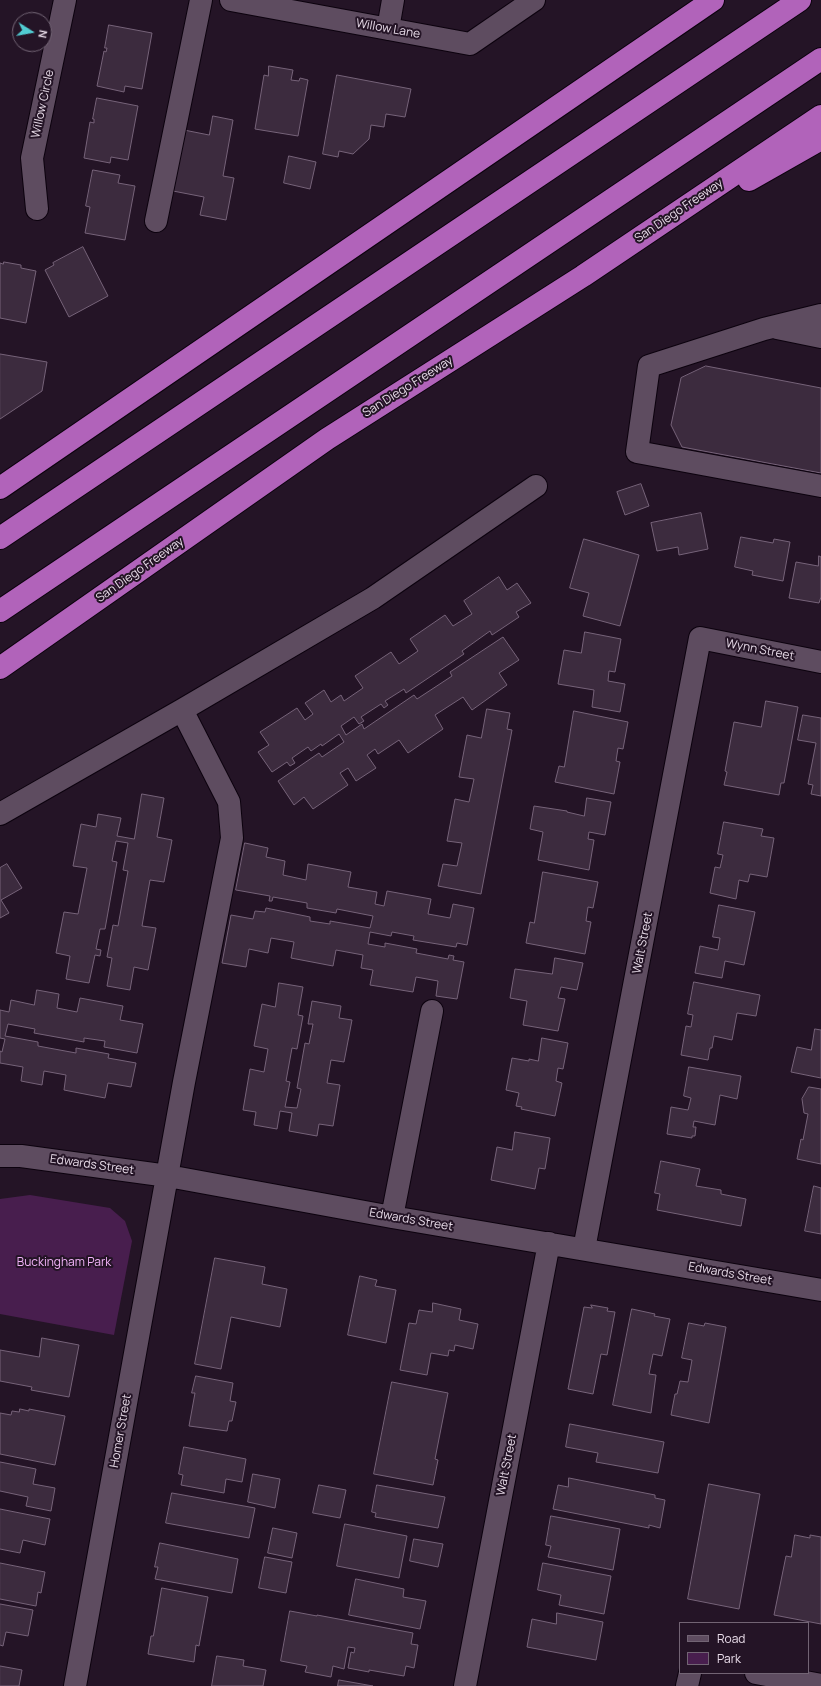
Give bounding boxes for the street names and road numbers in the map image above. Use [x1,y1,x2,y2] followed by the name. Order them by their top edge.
[355,16,421,42] street label: Willow Lane
[29,68,57,140] street label: Willow Circle
[632,176,726,246] street label: San Diego Freeway
[360,353,456,421] street label: San Diego Freeway
[93,534,187,606] street label: San Diego Freeway
[725,636,795,664] street label: Wynn Street
[630,911,656,975] street label: Walt Street
[49,1152,135,1178] street label: Edwards Street
[368,1206,454,1234] street label: Edwards Street
[687,1260,773,1288] street label: Edwards Street
[107,1393,135,1469] street label: Homer Street
[494,1433,520,1497] street label: Walt Street

